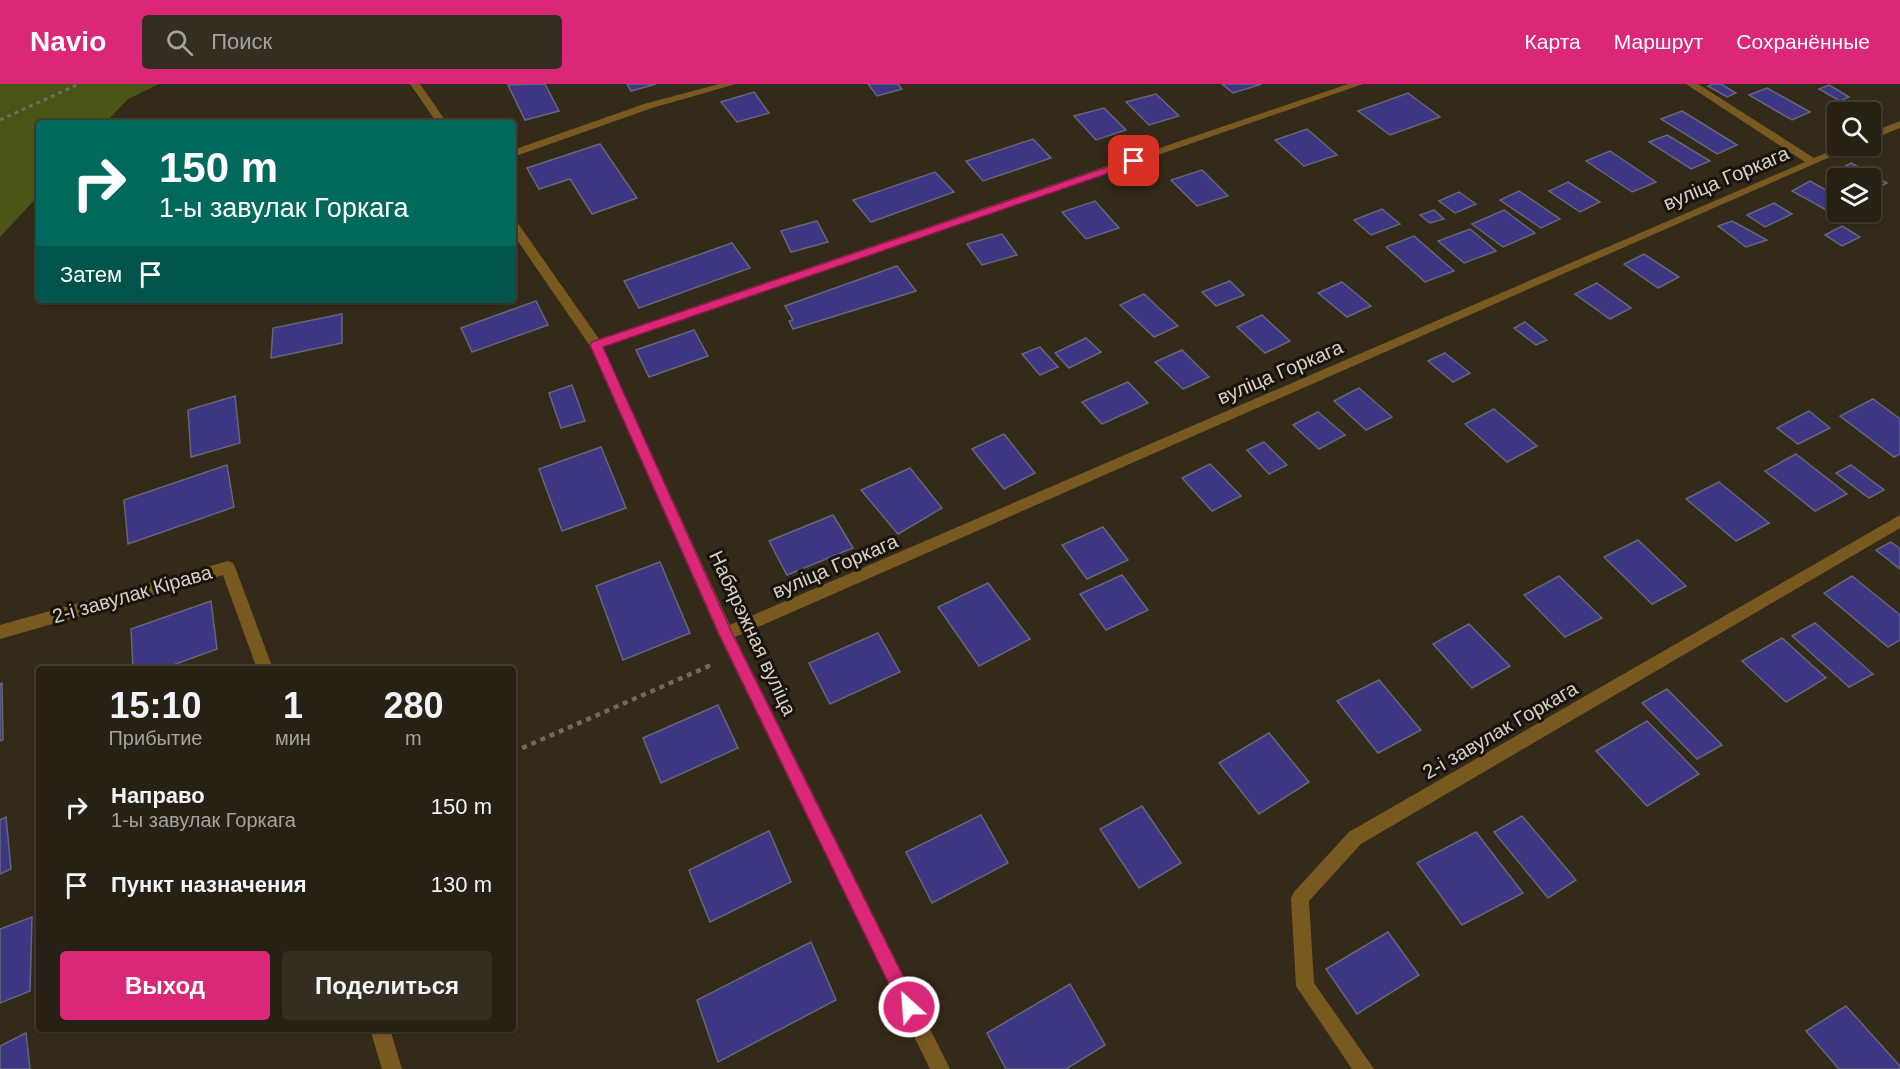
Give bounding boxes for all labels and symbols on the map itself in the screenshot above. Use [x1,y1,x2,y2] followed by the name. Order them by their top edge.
[1108,135,1159,186] pin
[1660,141,1793,214] street label: вуліца Горкага
[1214,335,1347,408] street label: вуліца Горкага
[769,529,902,602] street label: вуліца Горкага
[705,547,801,720] street label: Набярэжная вуліца
[50,560,215,627] street label: 2-і завулак Кірава
[1419,676,1582,783] street label: 2-і завулак Горкага
[877,975,941,1039] position arrow

